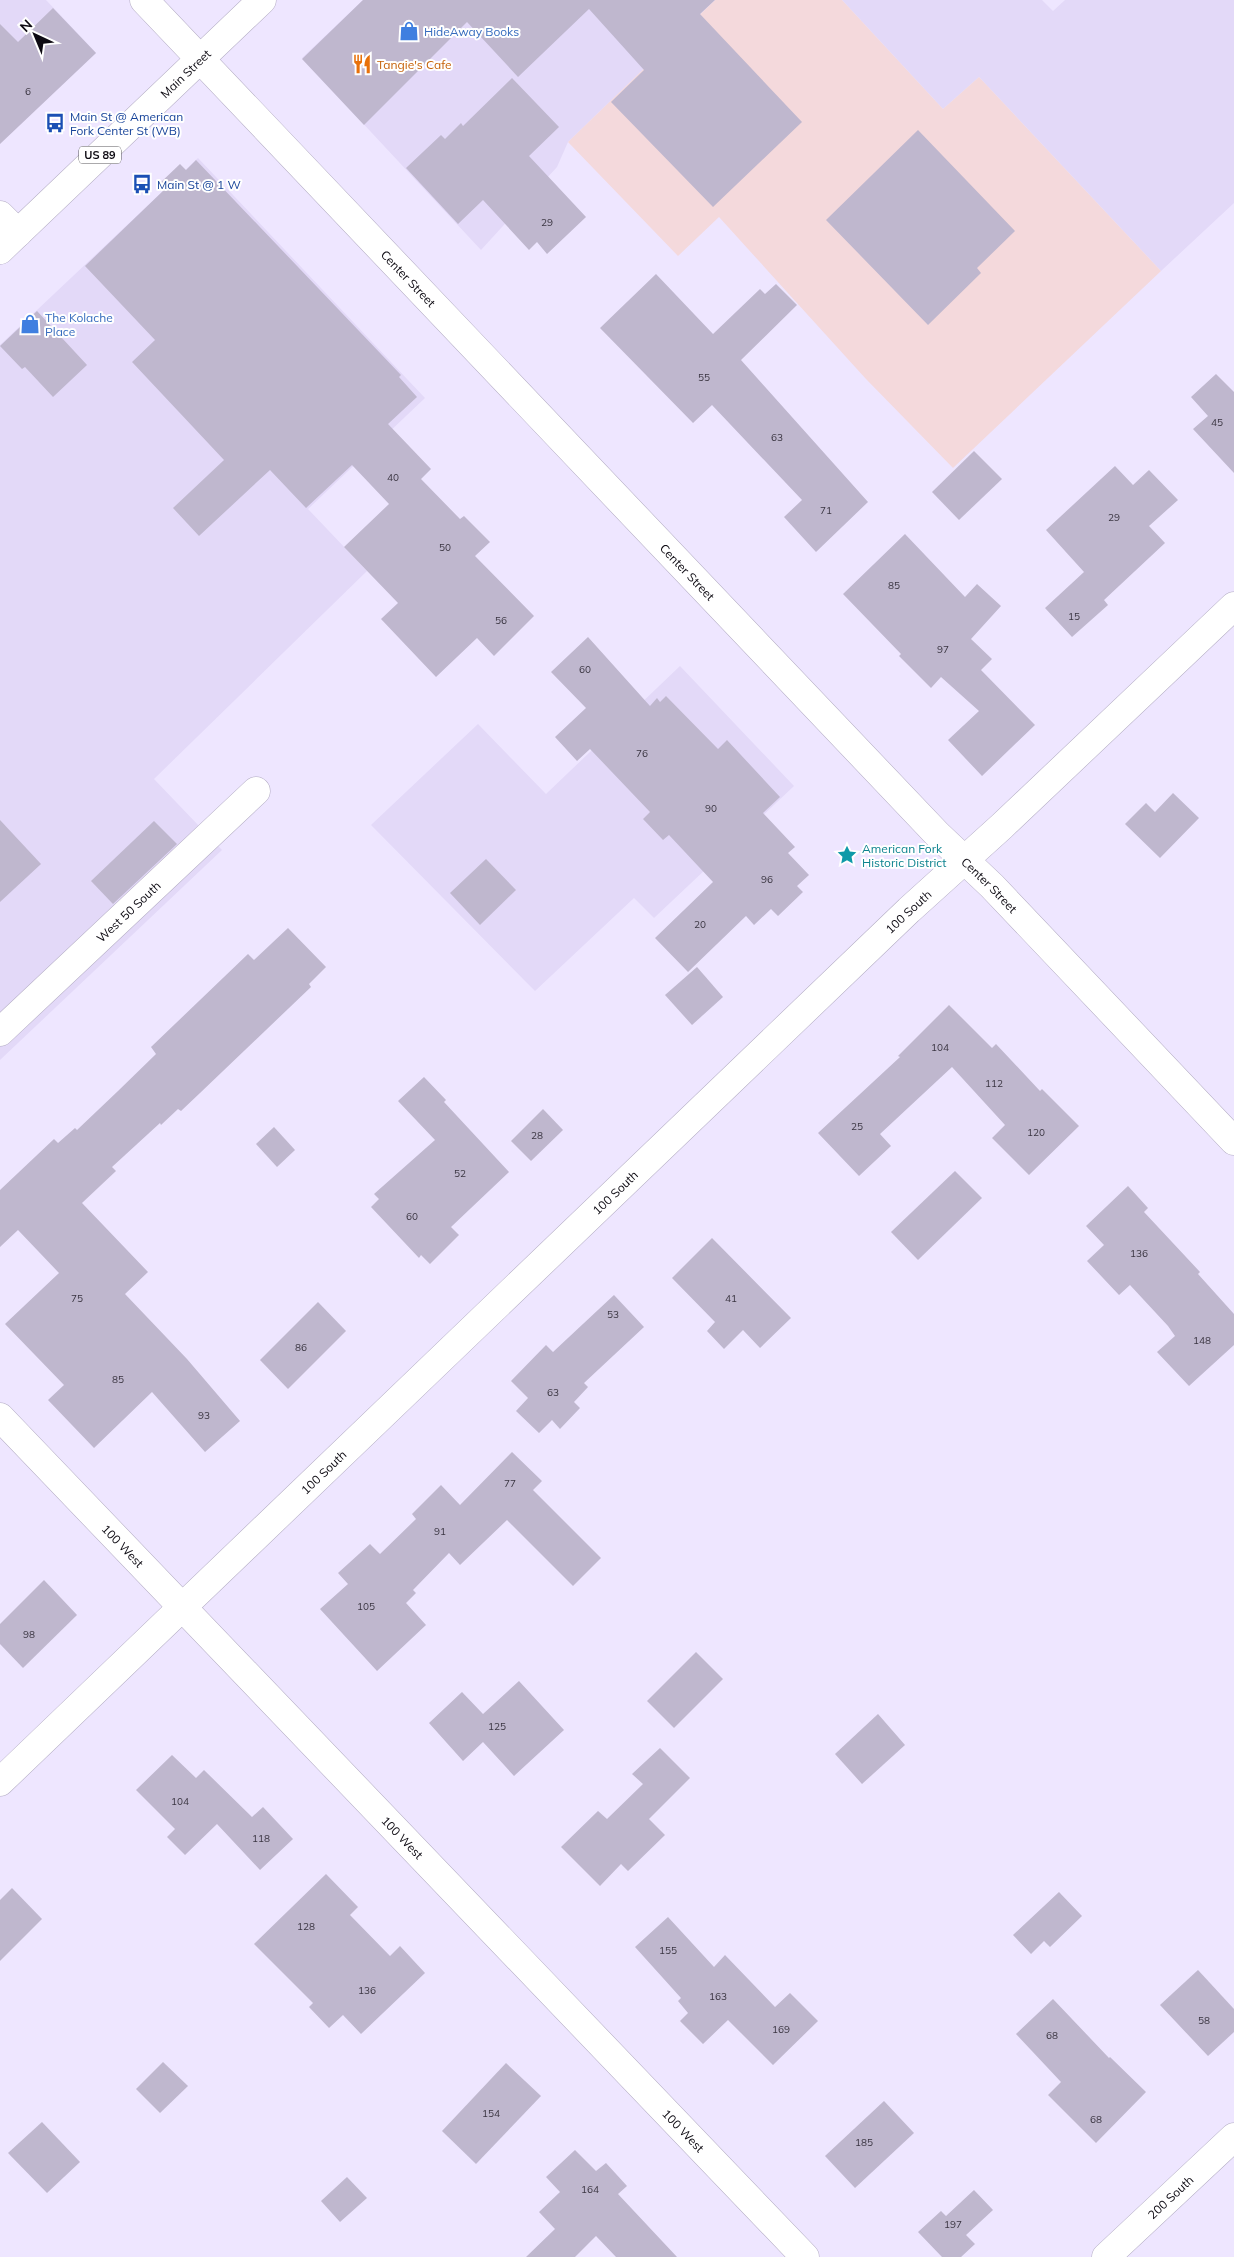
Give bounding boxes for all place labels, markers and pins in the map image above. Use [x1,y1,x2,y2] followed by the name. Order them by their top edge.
[398,20,420,42] shop icon: HideAway Books
[424,24,519,39] place label: HideAway Books
[351,53,373,75] restaurant icon: Tangie's Cafe
[377,57,452,72] place label: Tangie's Cafe
[70,109,183,138] place label: Main St @ American Fork Center St (WB)
[44,112,66,134] bus stop icon: Main St @ American Fork Center St (WB)
[131,173,153,195] bus stop icon: Main St @ 1 W
[157,177,241,192] place label: Main St @ 1 W
[45,310,113,339] place label: The Kolache Place
[19,313,41,335] shop icon: The Kolache Place
[862,841,947,870] place label: American Fork Historic District
[836,844,858,866] place icon: American Fork Historic District

